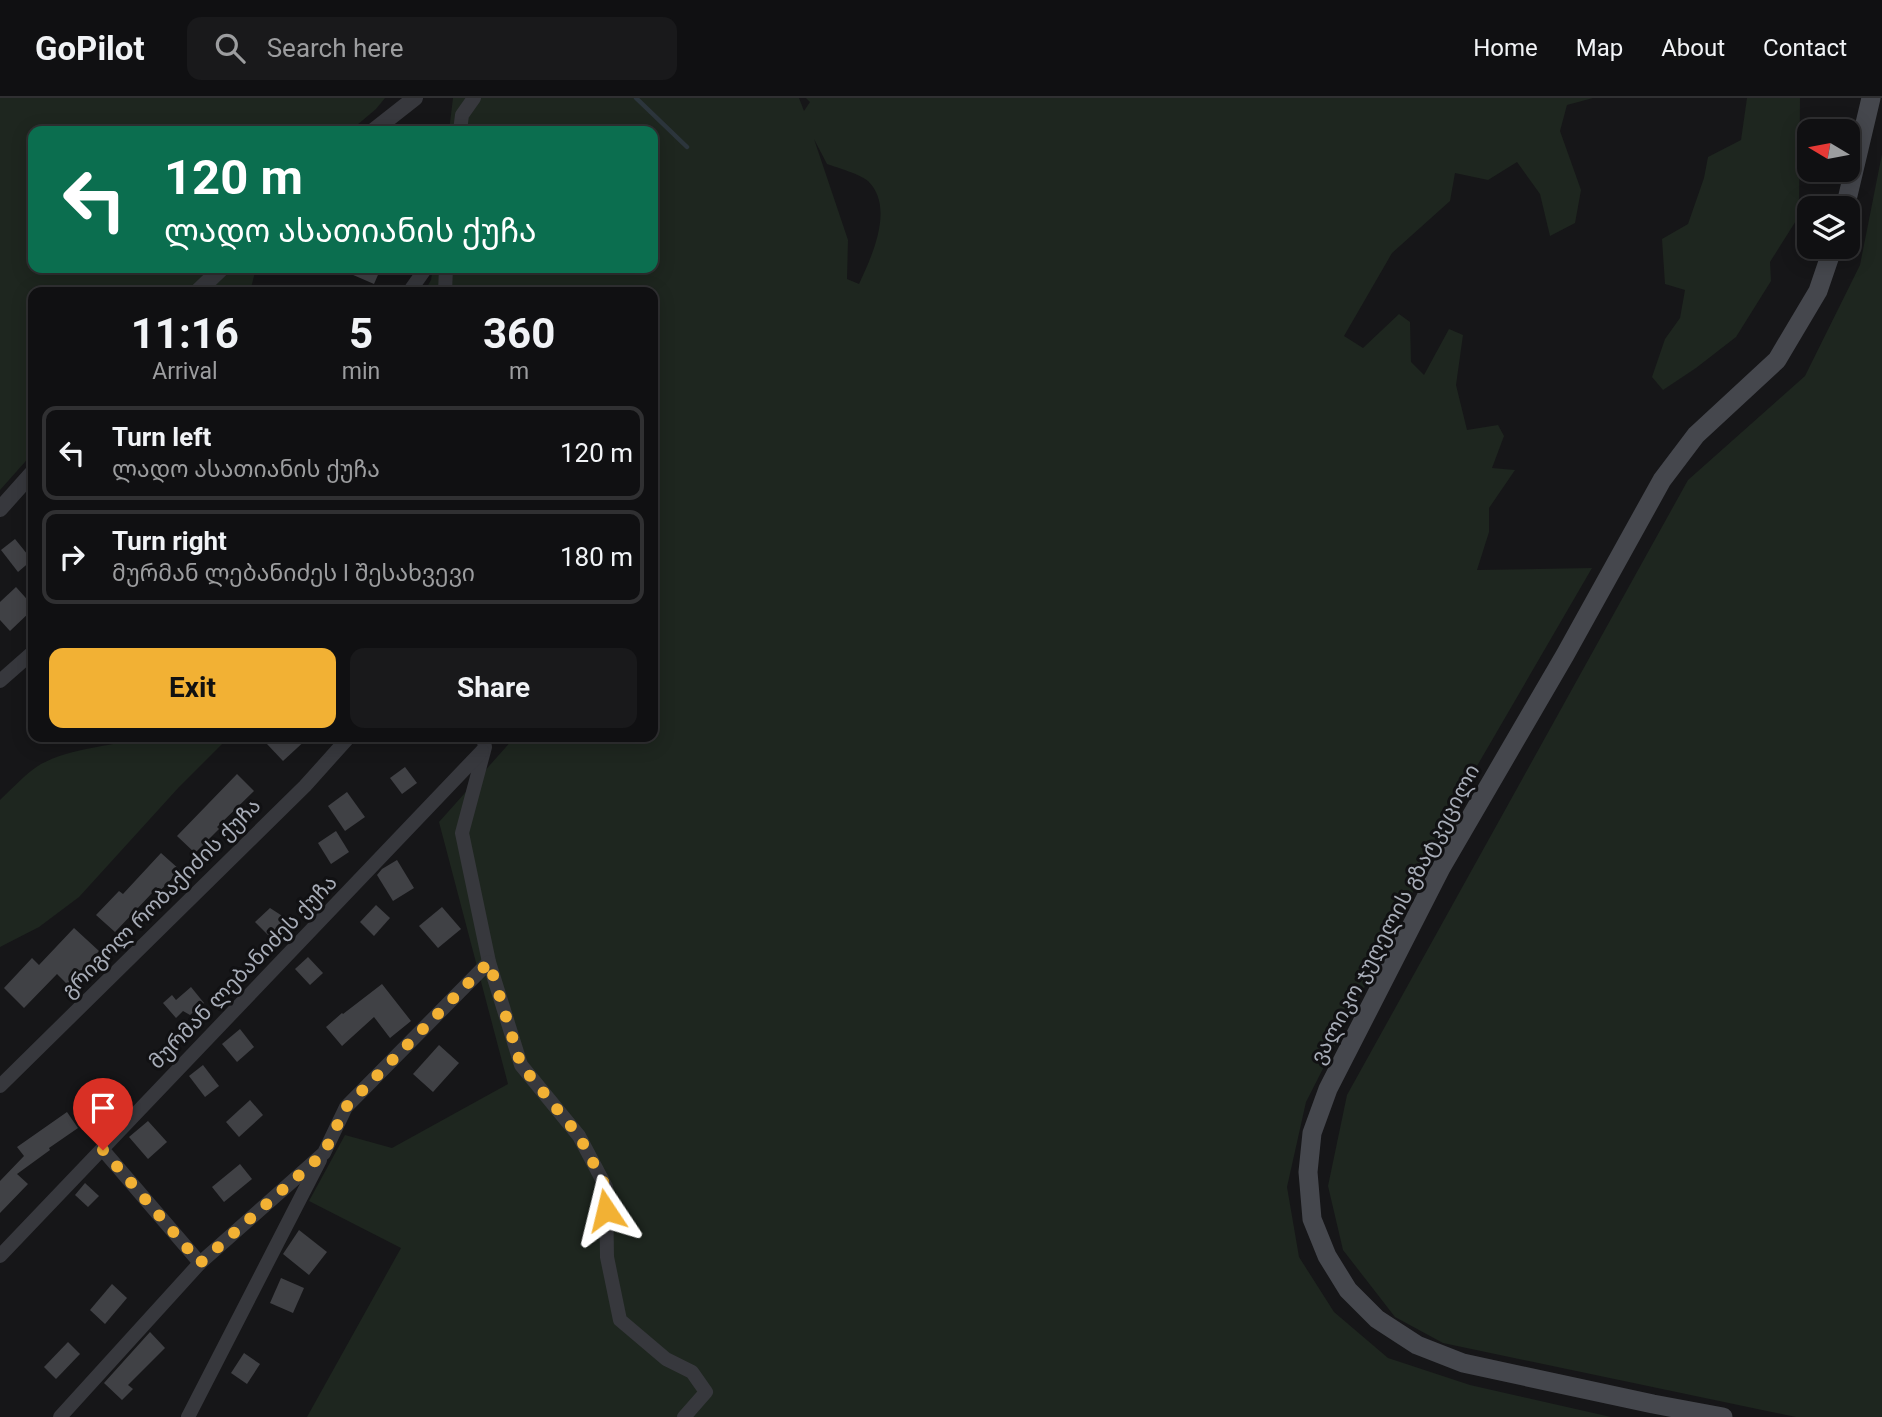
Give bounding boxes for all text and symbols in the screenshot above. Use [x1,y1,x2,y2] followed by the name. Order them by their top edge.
[187,17,677,80] search box
[35,29,145,68] text: GoPilot
[211,29,249,67] icon: search
[267,33,403,63] text: Search here
[1473,34,1538,62] text: Home
[1576,34,1623,62] text: Map
[1661,34,1725,62] text: About
[1763,34,1847,62] text: Contact
[1797,119,1860,182] north arrow
[1797,119,1860,259] map controls
[164,149,303,206] text: 120 m
[49,154,140,245] icon: left
[1797,196,1860,259] button: layers
[164,212,537,250] text: ლადო ასათიანის ქუჩა
[131,309,239,358] text: 11:16
[349,309,373,358] text: 5
[483,309,555,358] text: 360
[152,358,218,385] text: Arrival
[342,358,380,385] text: min
[509,358,529,385] text: m
[112,422,211,452] text: Turn left
[53,434,91,472] icon: left
[560,438,633,468] text: 120 m
[112,456,380,483] text: ლადო ასათიანის ქუჩა
[112,526,227,556] text: Turn right
[53,538,91,576] icon: right
[560,542,633,572] text: 180 m
[112,560,475,587] text: მურმან ლებანიძეს I შესახვევი
[49,648,336,728] button: Exit
[350,648,637,728] button: Share
[1306,760,1485,1068] street label: ვალიკო ჯუღელის გზატკეცილი
[57,794,266,1003] street label: გრიგოლ რობაქიძის ქუჩა
[144,870,343,1074] street label: მურმან ლებანიძეს ქუჩა
[73,1078,133,1150] pin
[84,1089,122,1127] icon: arrive
[569,1173,643,1247] position arrow

